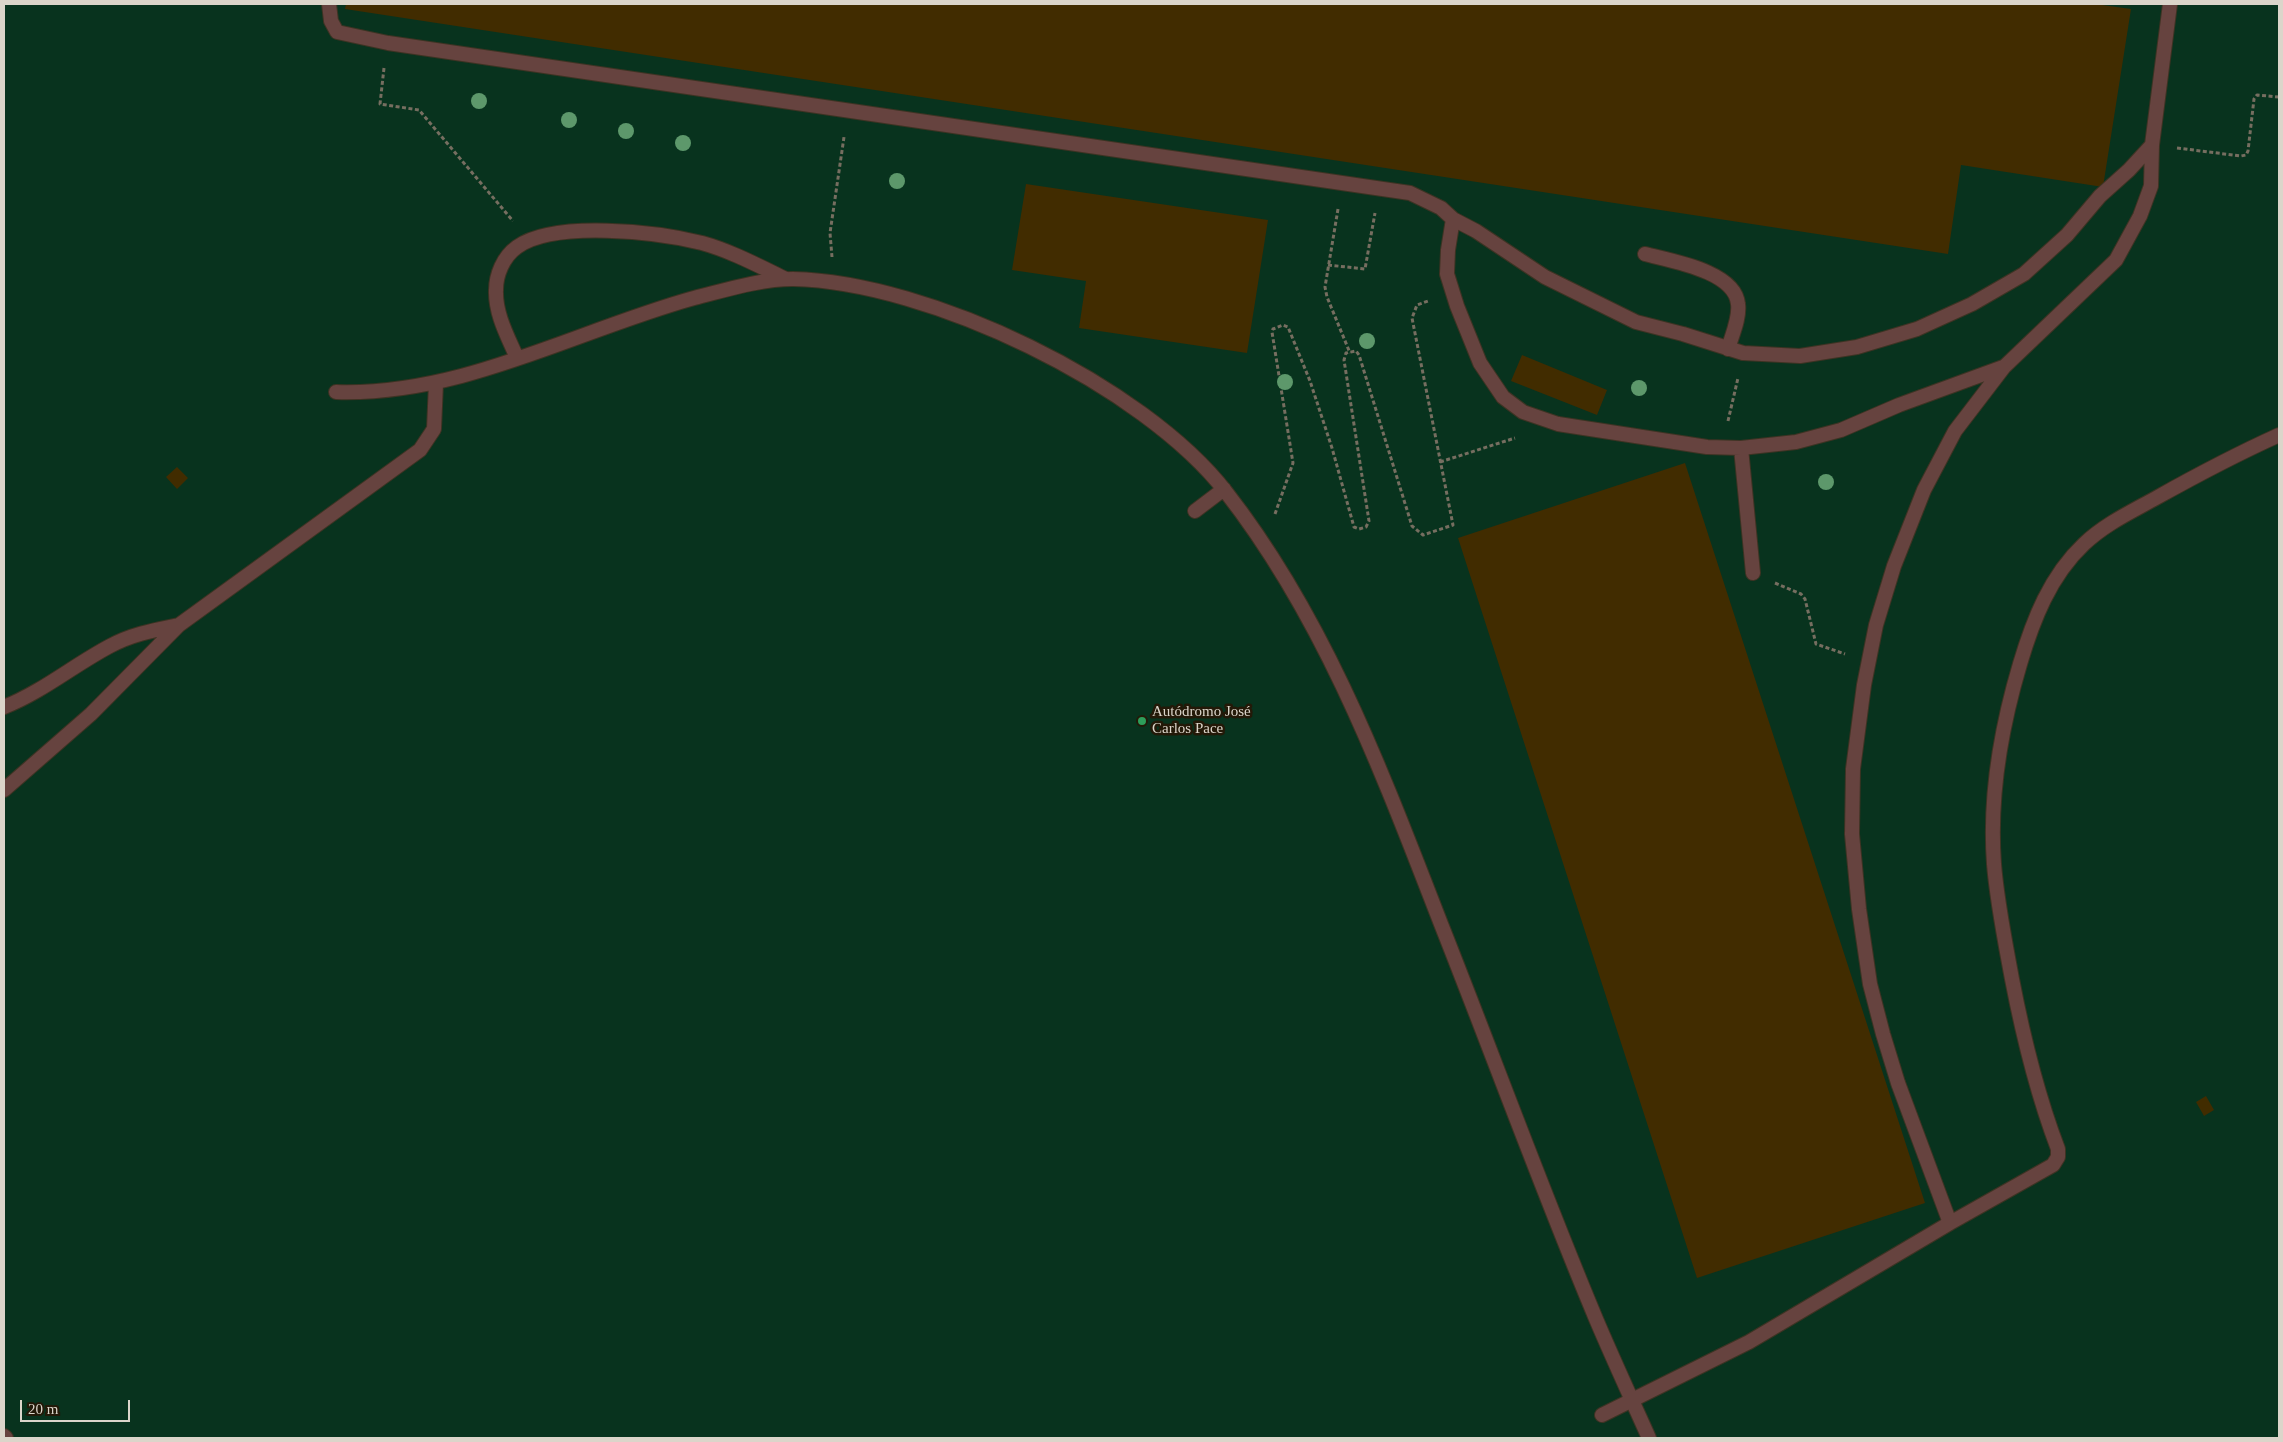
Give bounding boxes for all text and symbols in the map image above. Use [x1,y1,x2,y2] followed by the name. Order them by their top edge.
[1152,703,1251,738] place label: Autódromo José Carlos Pace
[1136,715,1148,727] marker: Autódromo José Carlos Pace
[22,1390,132,1422] scale bar
[28,1401,58,1417] text: 20 m

